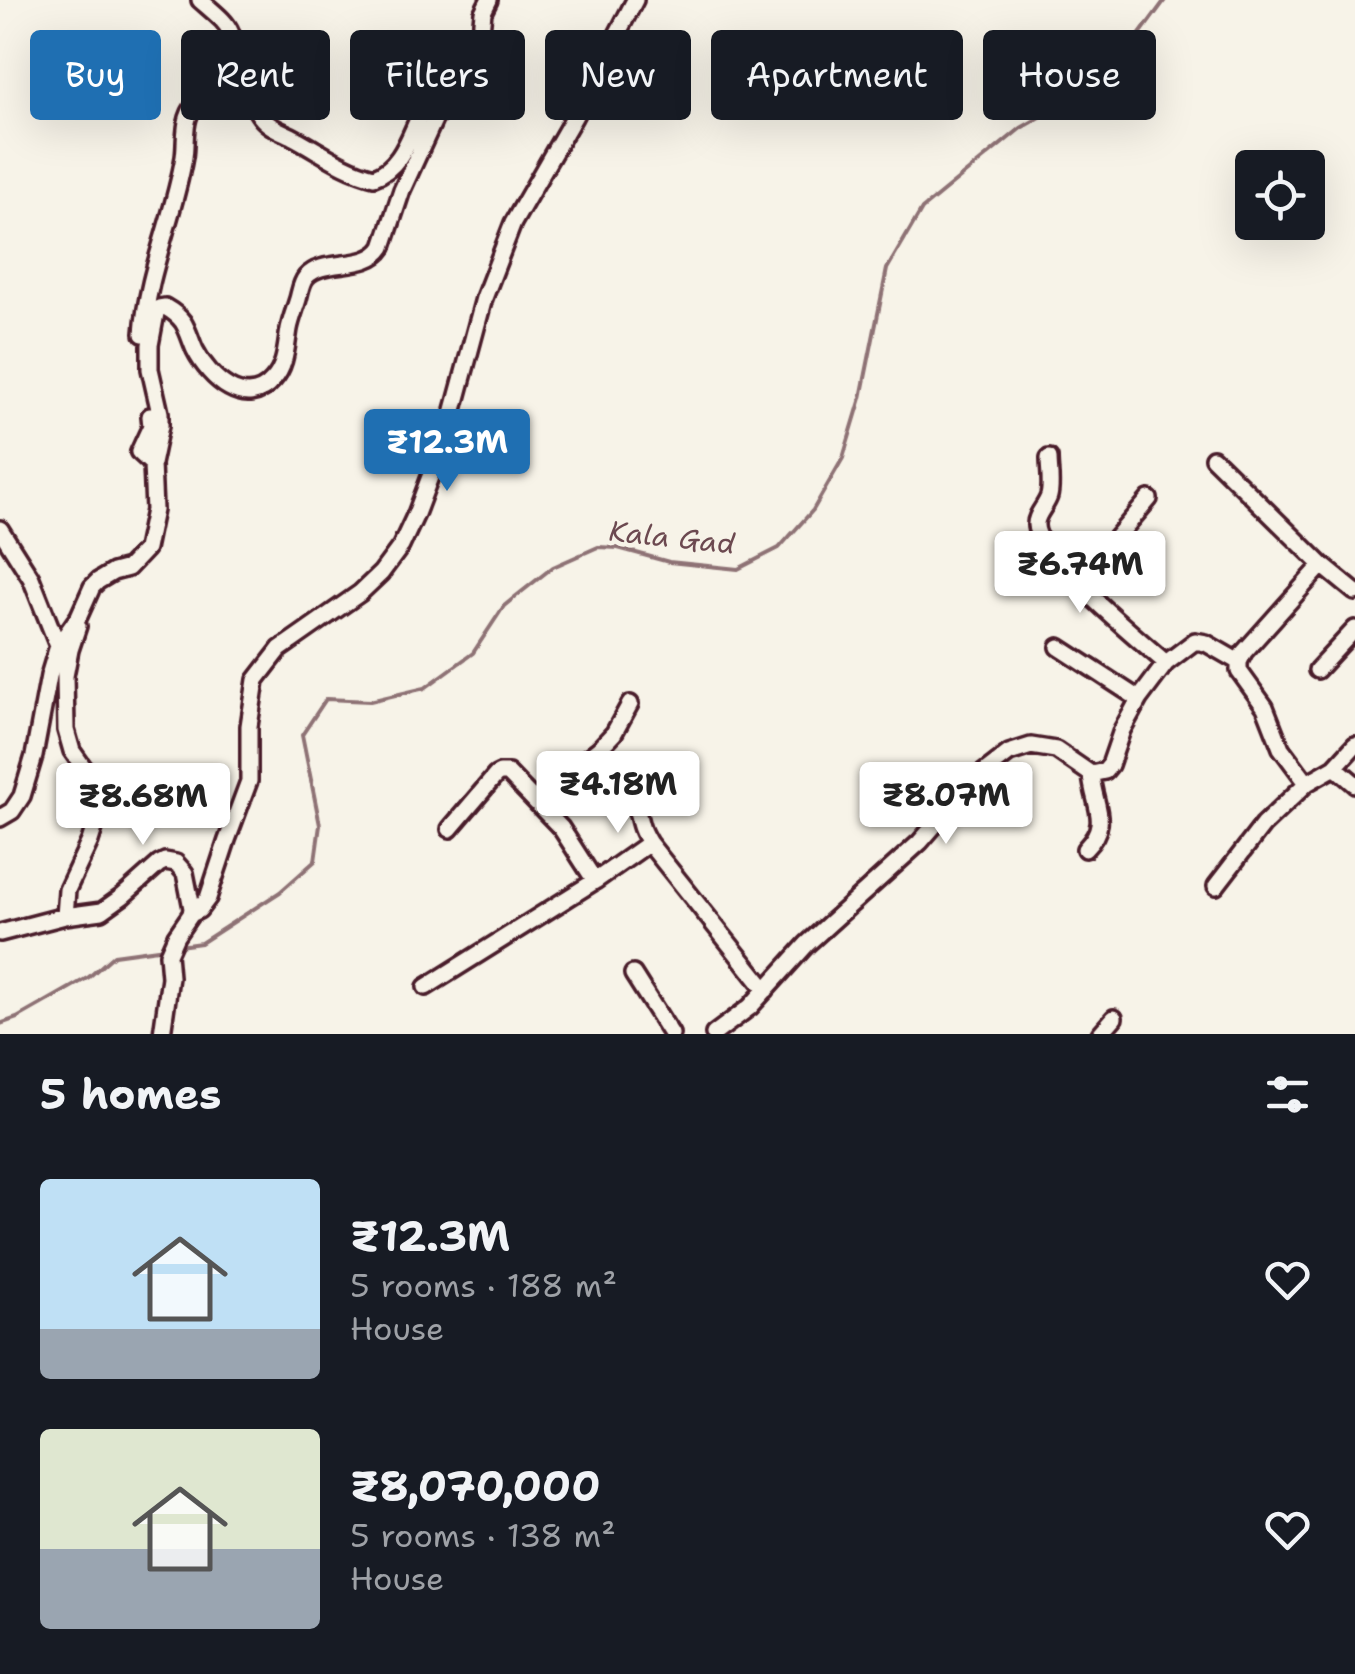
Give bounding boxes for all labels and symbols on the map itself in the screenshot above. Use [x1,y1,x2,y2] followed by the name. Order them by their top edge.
[366,409,528,494] pin: ₹12.3M
[607,511,737,563] water label: Kala Gad
[999,531,1161,616] pin: ₹6.74M
[537,751,699,836] pin: ₹4.18M
[865,762,1027,847] pin: ₹8.07M
[62,763,224,848] pin: ₹8.68M

